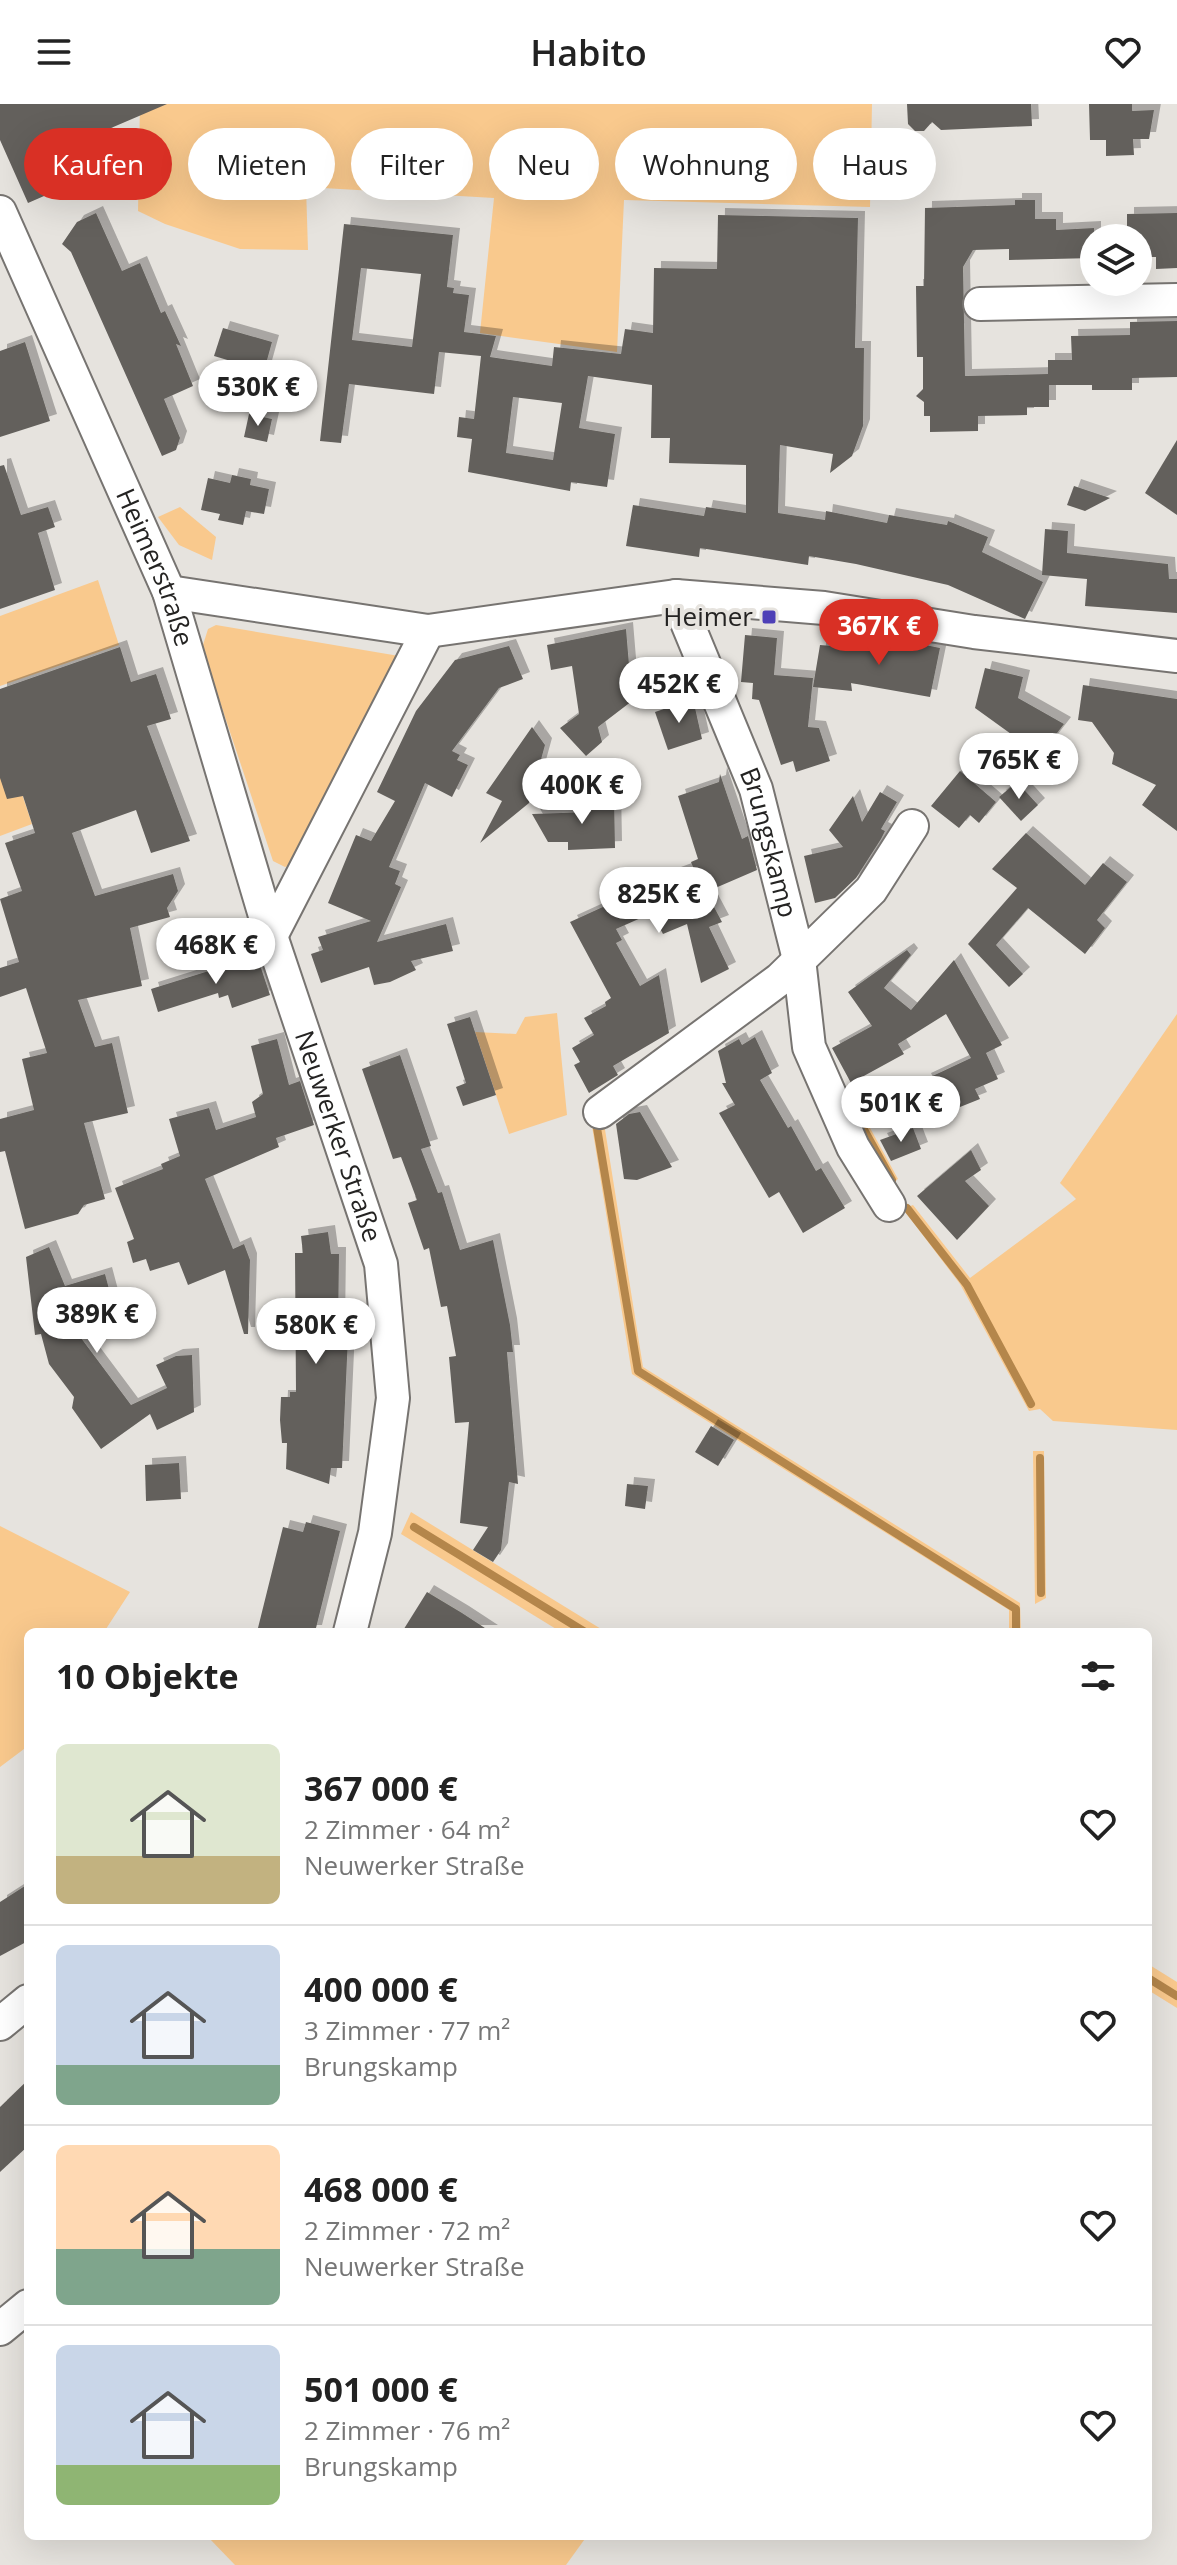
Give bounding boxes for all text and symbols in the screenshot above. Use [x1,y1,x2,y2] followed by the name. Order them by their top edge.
[530,28,647,77] text: Habito
[32,30,76,74] icon: menu
[1101,30,1145,74] icon: heart
[24,128,172,200] chip: Kaufen
[188,128,335,200] chip: Mieten
[351,128,473,200] chip: Filter
[489,128,599,200] chip: Neu
[615,128,797,200] chip: Wohnung
[813,128,936,200] chip: Haus
[1080,224,1152,296] map controls
[1080,224,1152,296] button: layers
[193,360,323,428] pin: 530K €
[216,368,300,404] text: 530K €
[108,482,203,650] street label: Heimerstraße
[663,598,753,634] place label: Heimer
[814,599,944,667] pin: 367K €
[837,607,921,643] text: 367K €
[760,608,778,626] marker: Heimer
[614,657,744,725] pin: 452K €
[637,665,721,701] text: 452K €
[954,733,1084,801] pin: 765K €
[977,741,1061,777] text: 765K €
[517,758,647,826] pin: 400K €
[732,761,807,921] street label: Brungskamp
[540,766,624,802] text: 400K €
[594,867,724,935] pin: 825K €
[617,875,701,911] text: 825K €
[151,918,281,986] pin: 468K €
[174,926,258,962] text: 468K €
[287,1026,391,1246] street label: Neuwerker Straße
[836,1076,966,1144] pin: 501K €
[859,1084,943,1120] text: 501K €
[32,1287,162,1355] pin: 389K €
[55,1295,139,1331] text: 389K €
[251,1298,381,1366] pin: 580K €
[274,1306,358,1342] text: 580K €
[56,1653,239,1699] text: 10 Objekte
[1076,1654,1120,1698] icon: filters
[304,1765,458,1811] text: 367 000 €
[120,1776,216,1872] icon: home
[1076,1802,1120,1846] icon: heart
[304,1811,510,1847] text: 2 Zimmer · 64 m²
[304,1847,525,1883] text: Neuwerker Straße
[304,1966,458,2012] text: 400 000 €
[120,1977,216,2073] icon: home
[1076,2003,1120,2047] icon: heart
[304,2012,510,2048] text: 3 Zimmer · 77 m²
[304,2048,458,2084] text: Brungskamp
[304,2166,458,2212] text: 468 000 €
[120,2177,216,2273] icon: home
[1076,2203,1120,2247] icon: heart
[304,2212,510,2248] text: 2 Zimmer · 72 m²
[304,2248,525,2284] text: Neuwerker Straße
[304,2366,458,2412] text: 501 000 €
[120,2377,216,2473] icon: home
[1076,2403,1120,2447] icon: heart
[304,2412,510,2448] text: 2 Zimmer · 76 m²
[304,2448,458,2484] text: Brungskamp

